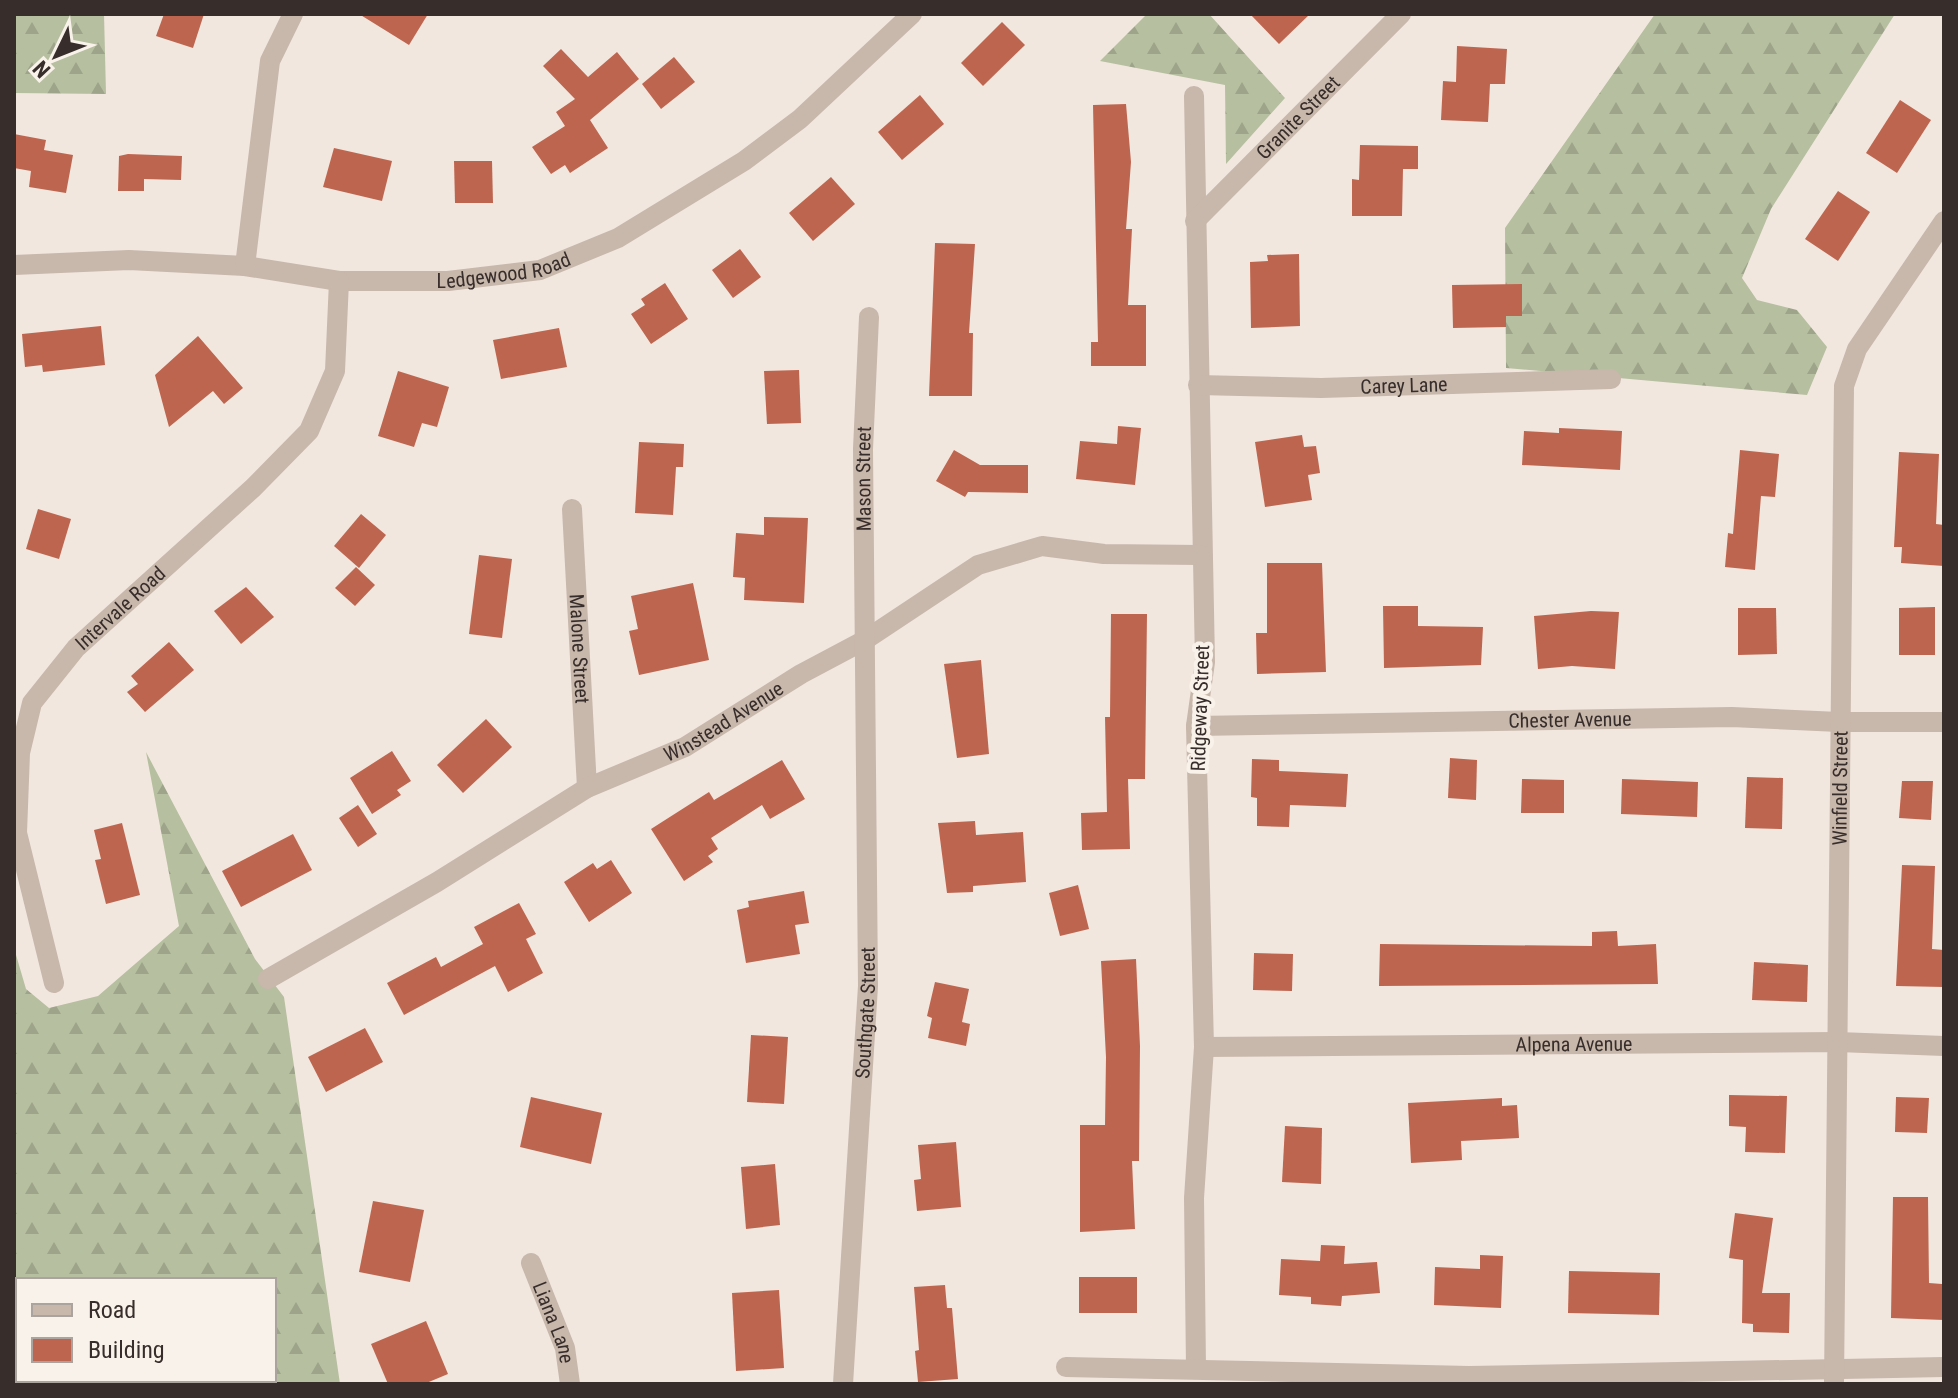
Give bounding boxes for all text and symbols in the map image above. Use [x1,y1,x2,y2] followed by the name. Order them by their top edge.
[16,16,96,96] north arrow
[28,56,55,83] text: N
[1251,71,1345,164] street label: Granite Street
[437,247,574,293] street label: Ledgewood Road
[1360,372,1448,399] street label: Carey Lane
[851,426,876,531] street label: Mason Street
[70,561,170,655] street label: Intervale Road
[565,593,594,704] street label: Malone Street
[1186,644,1214,772] street label: Ridgeway Street
[660,676,788,767] street label: Winstead Avenue
[1508,707,1632,733] street label: Chester Avenue
[1827,730,1853,845] street label: Winfield Street
[850,947,880,1079] street label: Southgate Street
[1515,1032,1633,1057] street label: Alpena Avenue
[16,1278,276,1382] legend
[528,1278,579,1365] street label: Liana Lane
[88,1296,136,1324] text: Road
[88,1336,165,1364] text: Building

